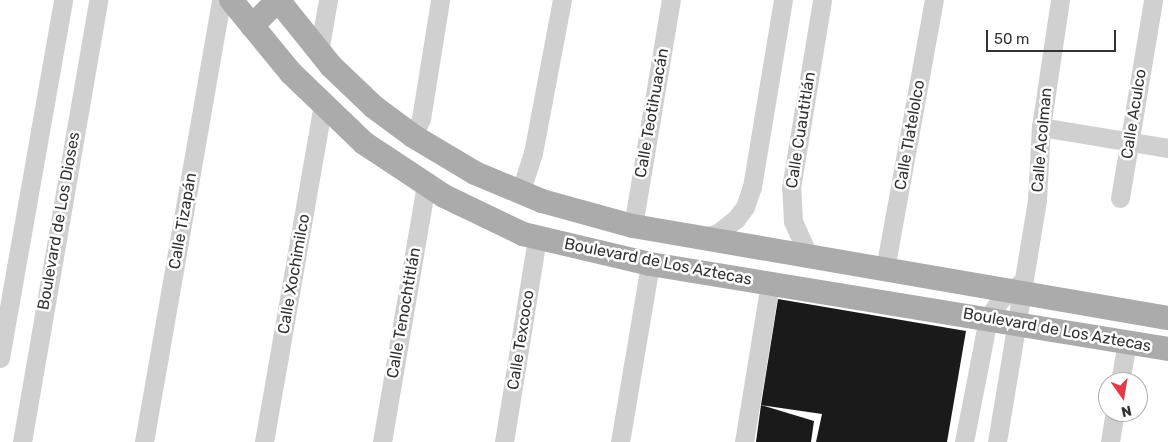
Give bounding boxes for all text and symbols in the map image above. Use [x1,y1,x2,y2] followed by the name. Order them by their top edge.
[988,20,1118,52] scale bar
[994,30,1029,48] text: 50 m
[631,47,673,179] street label: Calle Teotihuacán
[1117,67,1151,161] street label: Calle Aculco
[782,70,820,190] street label: Calle Cuautitlán
[891,78,929,192] street label: Calle Tlatelolco
[1028,87,1056,193] street label: Calle Acolman
[34,130,84,312] street label: Boulevard de Los Dioses
[165,171,201,271] street label: Calle Tizapán
[274,212,314,336] street label: Calle Xochimilco
[562,234,754,290] street label: Boulevard de Los Aztecas
[383,246,425,380] street label: Calle Tenochtitlán
[504,289,538,391] street label: Calle Texcoco
[961,304,1153,356] street label: Boulevard de Los Aztecas
[1098,372,1148,422] north arrow
[1119,402,1133,421] text: N

